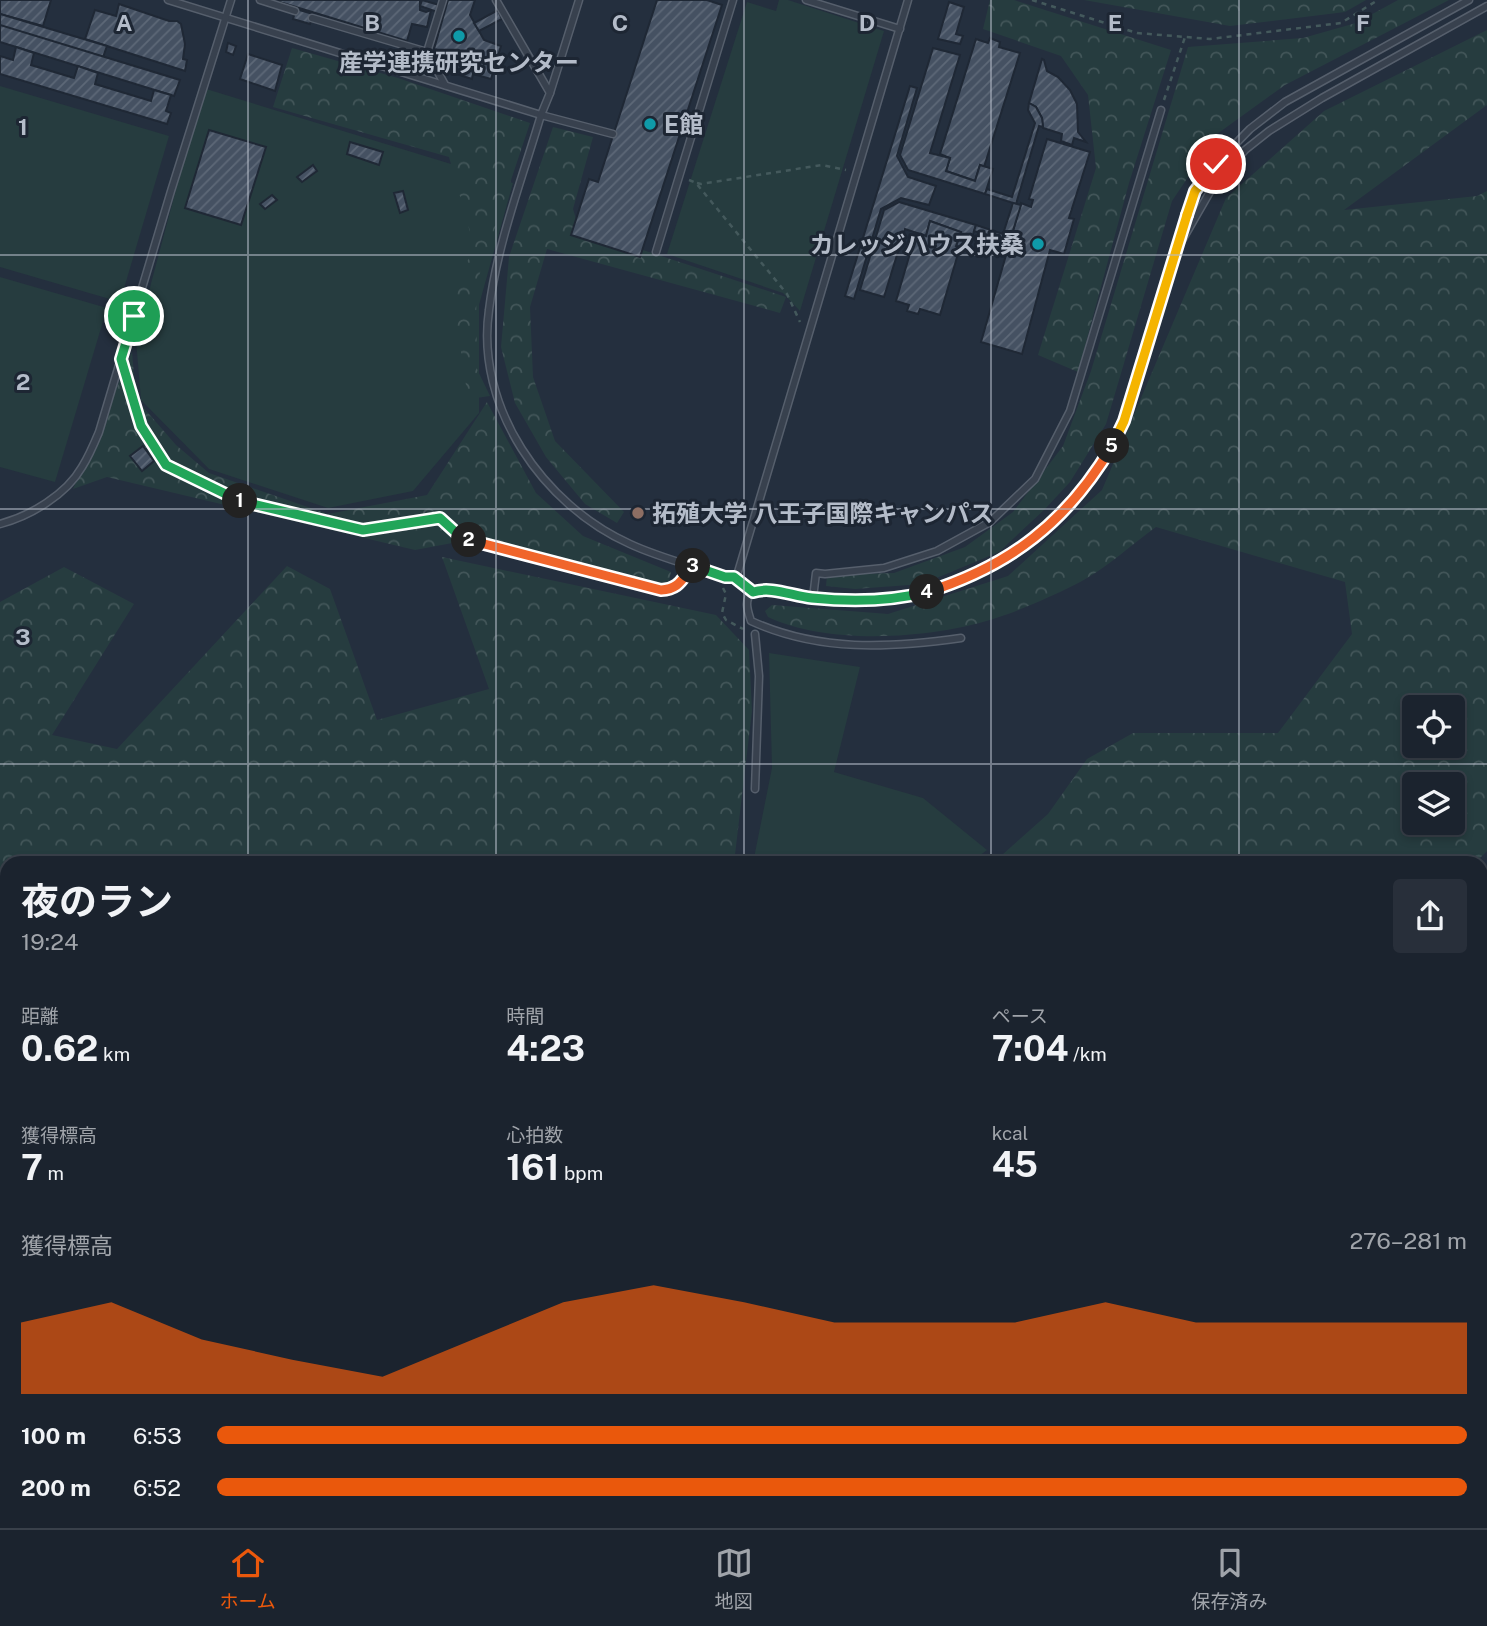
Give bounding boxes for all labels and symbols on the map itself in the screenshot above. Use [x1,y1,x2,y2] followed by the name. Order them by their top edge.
[116,9,133,36] text: A
[364,9,380,36] text: B
[612,9,628,36] text: C
[859,9,875,36] text: D
[1108,9,1122,36] text: E
[1356,9,1370,36] text: F
[451,28,467,44] marker: 産学連携研究センター
[339,48,579,76] place label: 産学連携研究センター
[664,110,703,138] place label: E館
[18,113,28,140] text: 1
[642,116,658,132] marker: E館
[1186,134,1246,194] pin
[809,230,1024,258] place label: カレッジハウス扶桑
[1030,236,1046,252] marker: カレッジハウス扶桑
[104,286,164,346] pin
[16,368,30,395] text: 2
[1094,428,1130,464] pin: 5
[222,484,258,518] pin: 1
[652,499,993,527] place label: 拓殖大学 八王子国際キャンパス
[630,505,646,521] marker: 拓殖大学 八王子国際キャンパス
[452,522,486,558] pin: 2
[676,548,710,584] pin: 3
[909,574,944,610] pin: 4
[15,623,31,650] text: 3

